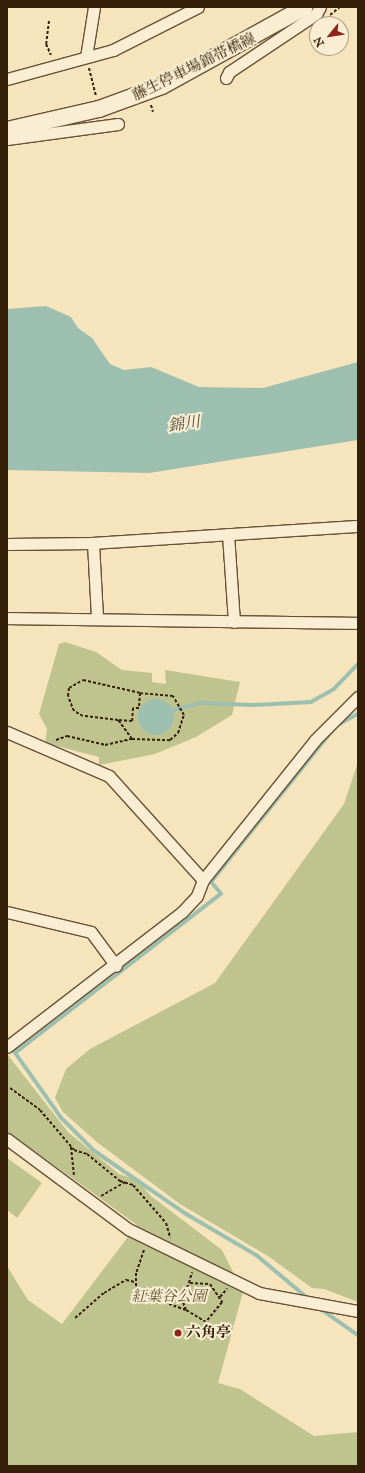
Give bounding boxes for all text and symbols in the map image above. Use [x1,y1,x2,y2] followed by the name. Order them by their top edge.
[309,16,349,56] north arrow
[129,29,259,105] street label: 藤生停車場錦帯橋線
[311,34,327,49] text: N
[167,412,201,436] water label: 錦川
[132,1288,206,1306] park label: 紅葉谷公園
[186,1324,231,1342] place label: 六角亭
[173,1328,183,1338] marker: 六角亭

